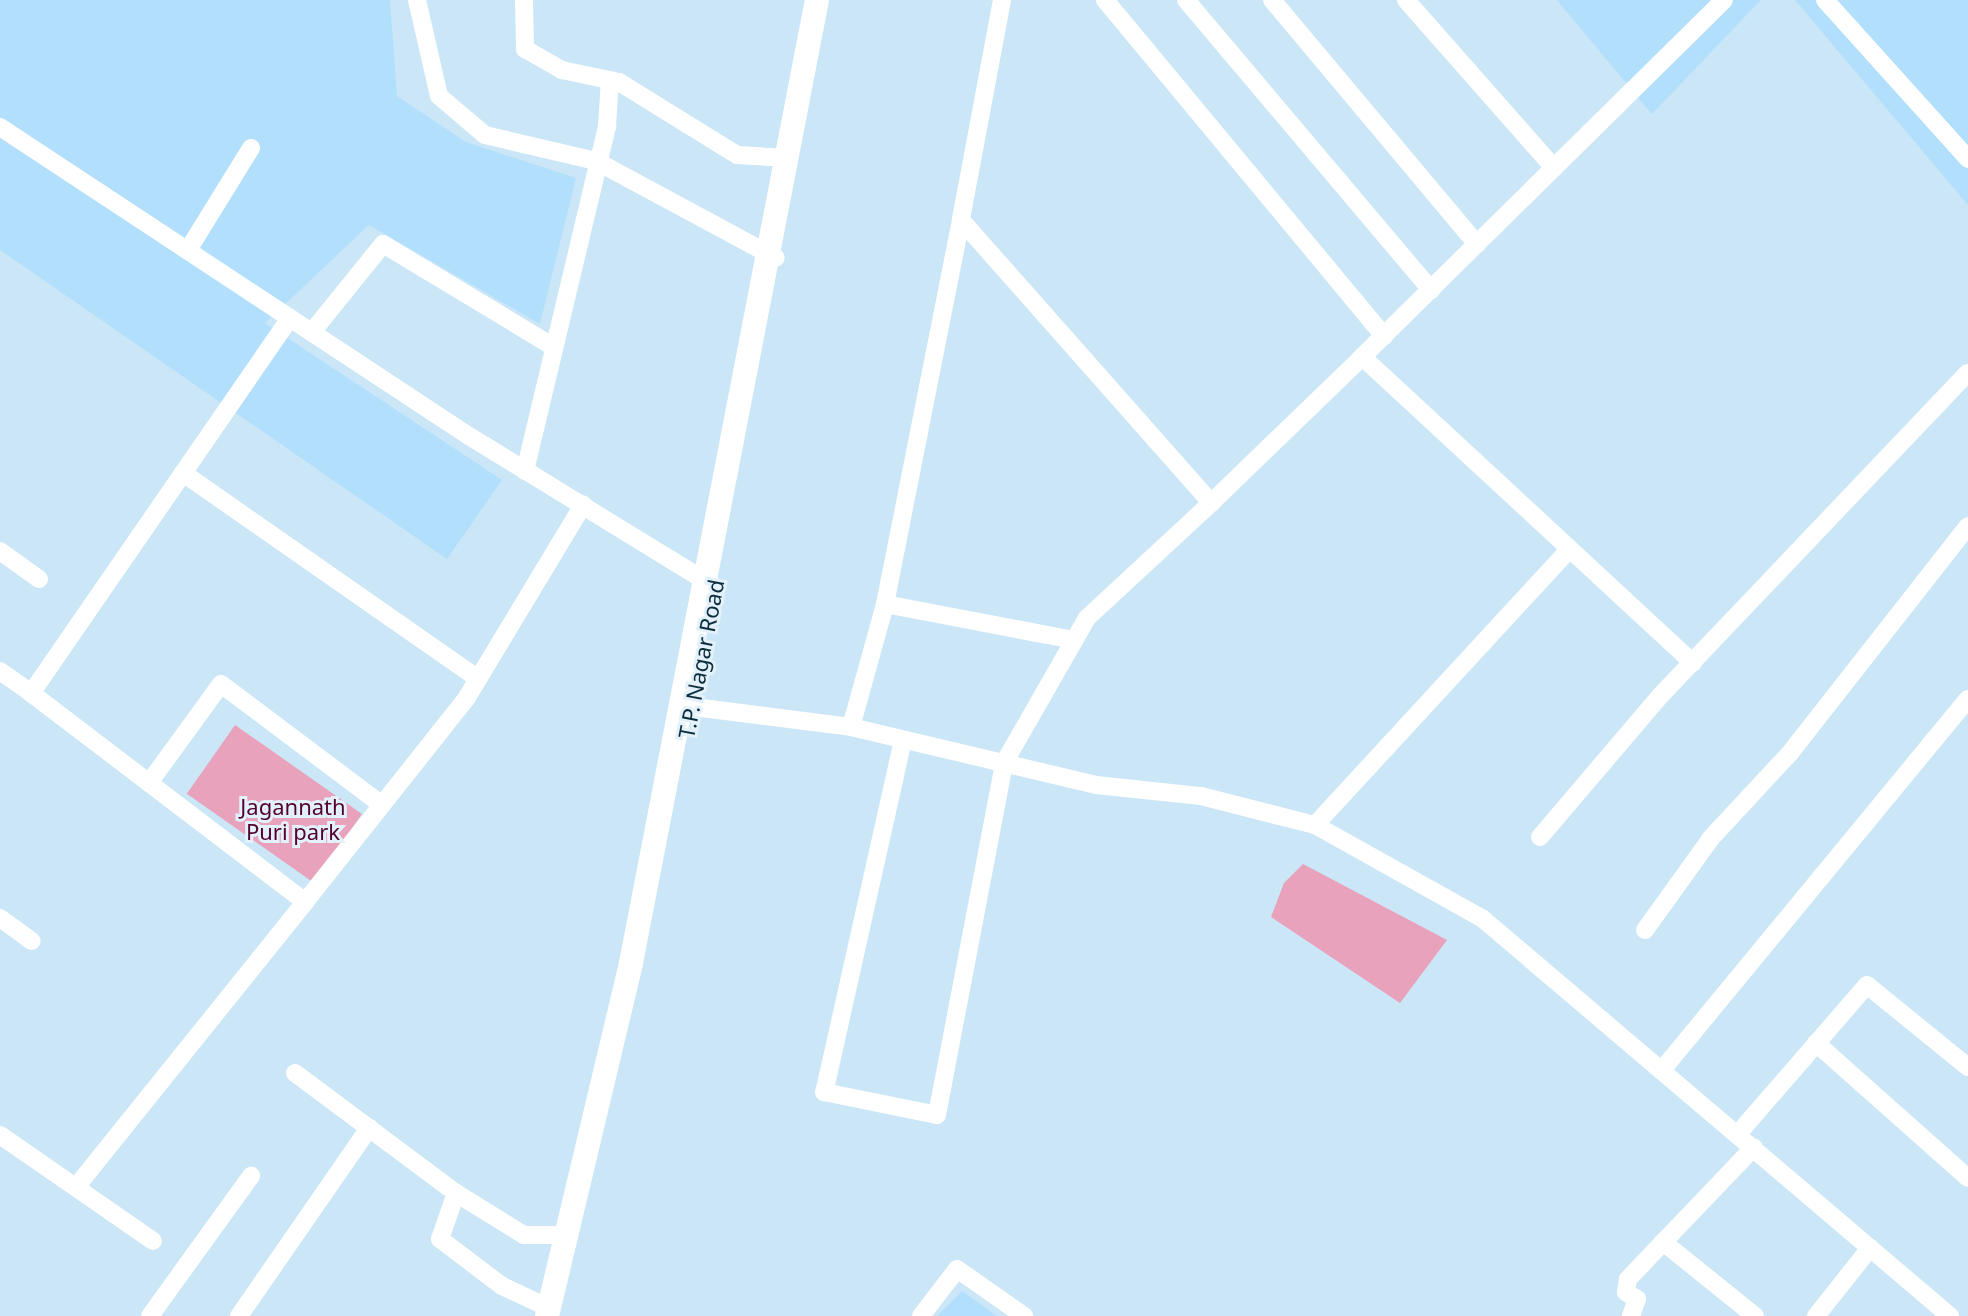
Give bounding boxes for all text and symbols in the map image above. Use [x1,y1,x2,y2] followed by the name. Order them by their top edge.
[673,577,729,741] street label: T.P. Nagar Road
[240,793,346,844] park label: Jagannath Puri park

